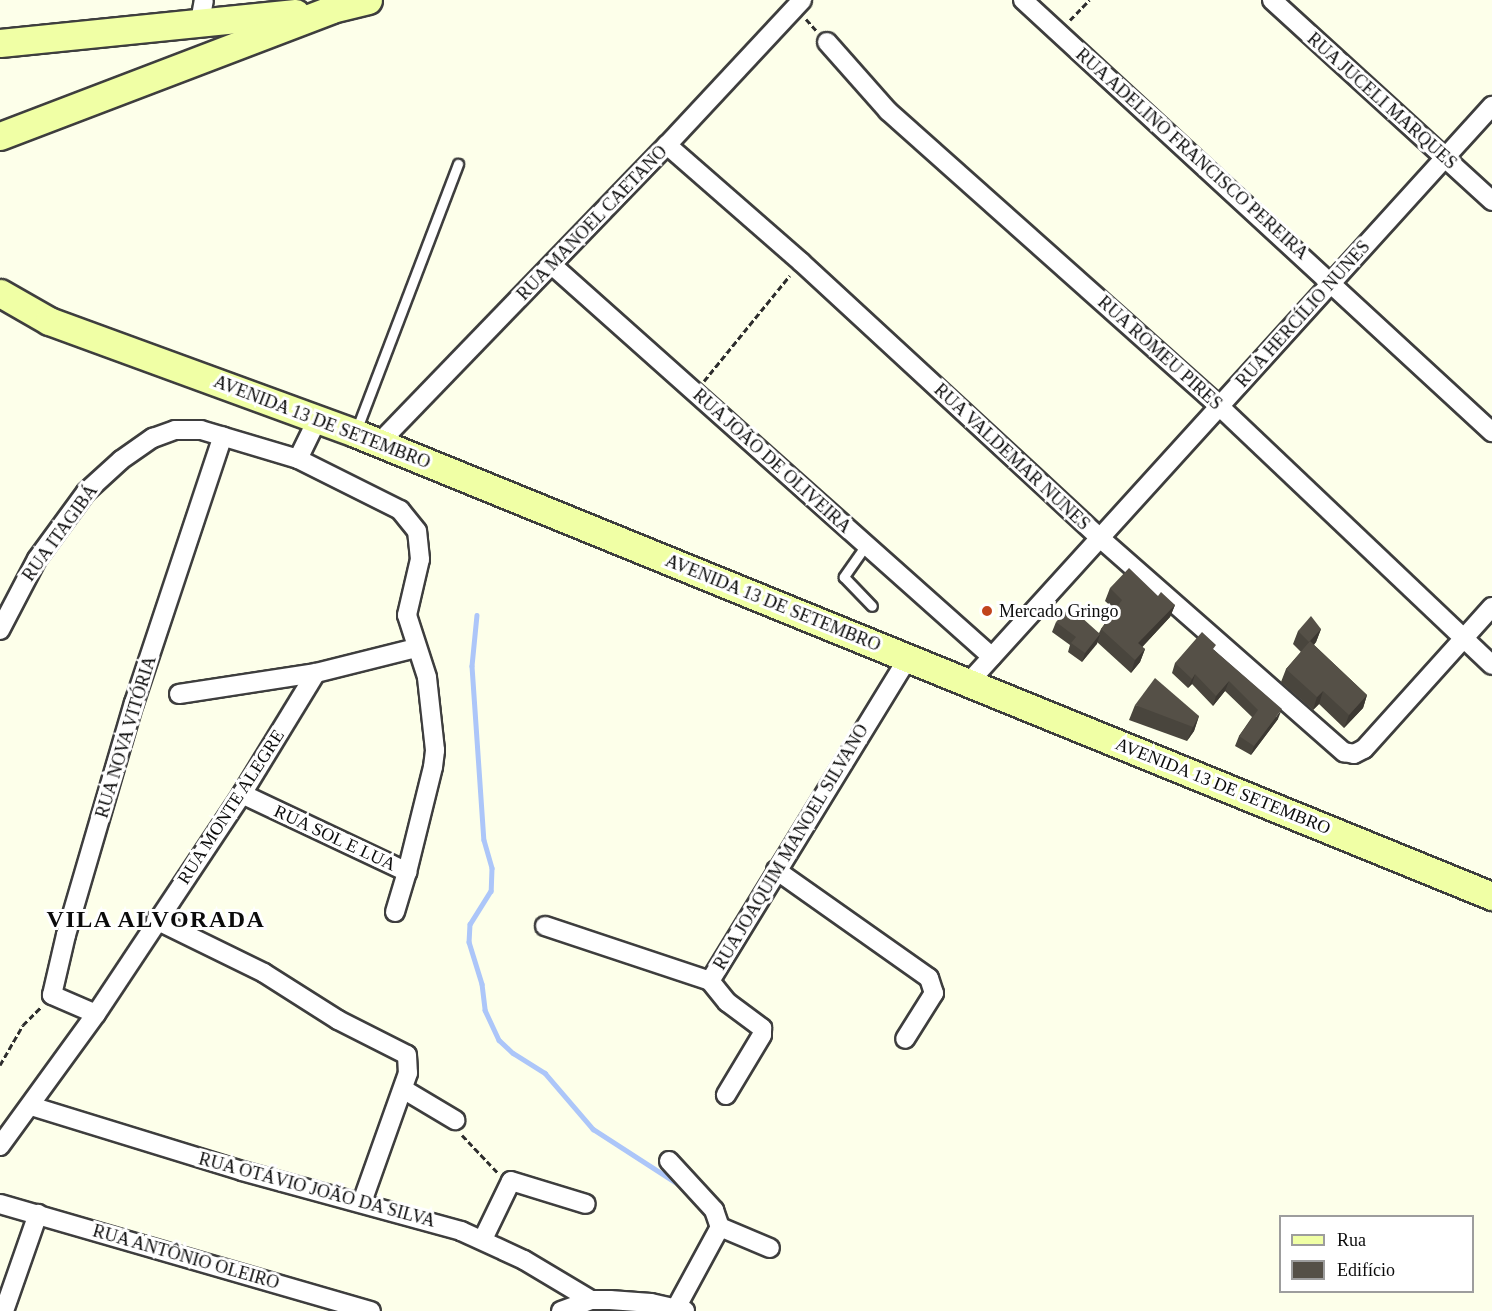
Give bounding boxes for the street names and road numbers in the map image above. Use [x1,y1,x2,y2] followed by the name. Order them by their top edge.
[1302,28,1462,174] street label: RUA JUCELI MARQUES
[1071,43,1313,265] street label: RUA ADELINO FRANCISCO PEREIRA
[512,140,672,306] street label: RUA MANOEL CAETANO
[1231,236,1375,392] street label: RUA HERCÍLIO NUNES
[1093,291,1227,415] street label: RUA ROMEU PIRES
[210,370,434,474] street label: AVENIDA 13 DE SETEMBRO
[929,379,1095,535] street label: RUA VALDEMAR NUNES
[688,384,856,538] street label: RUA JOÃO DE OLIVEIRA
[17,480,103,586] street label: RUA ITAGIBÁ
[662,550,884,656] street label: AVENIDA 13 DE SETEMBRO
[91,652,161,822] street label: RUA NOVA VITÓRIA
[708,719,874,975] street label: RUA JOAQUIM MANOEL SILVANO
[172,725,290,889] street label: RUA MONTE ALEGRE
[1112,733,1334,839] street label: AVENIDA 13 DE SETEMBRO
[270,800,400,876] street label: RUA SOL E LUA
[195,1148,439,1232] street label: RUA OTÁVIO JOÃO DA SILVA
[89,1220,283,1294] street label: RUA ANTÔNIO OLEIRO

